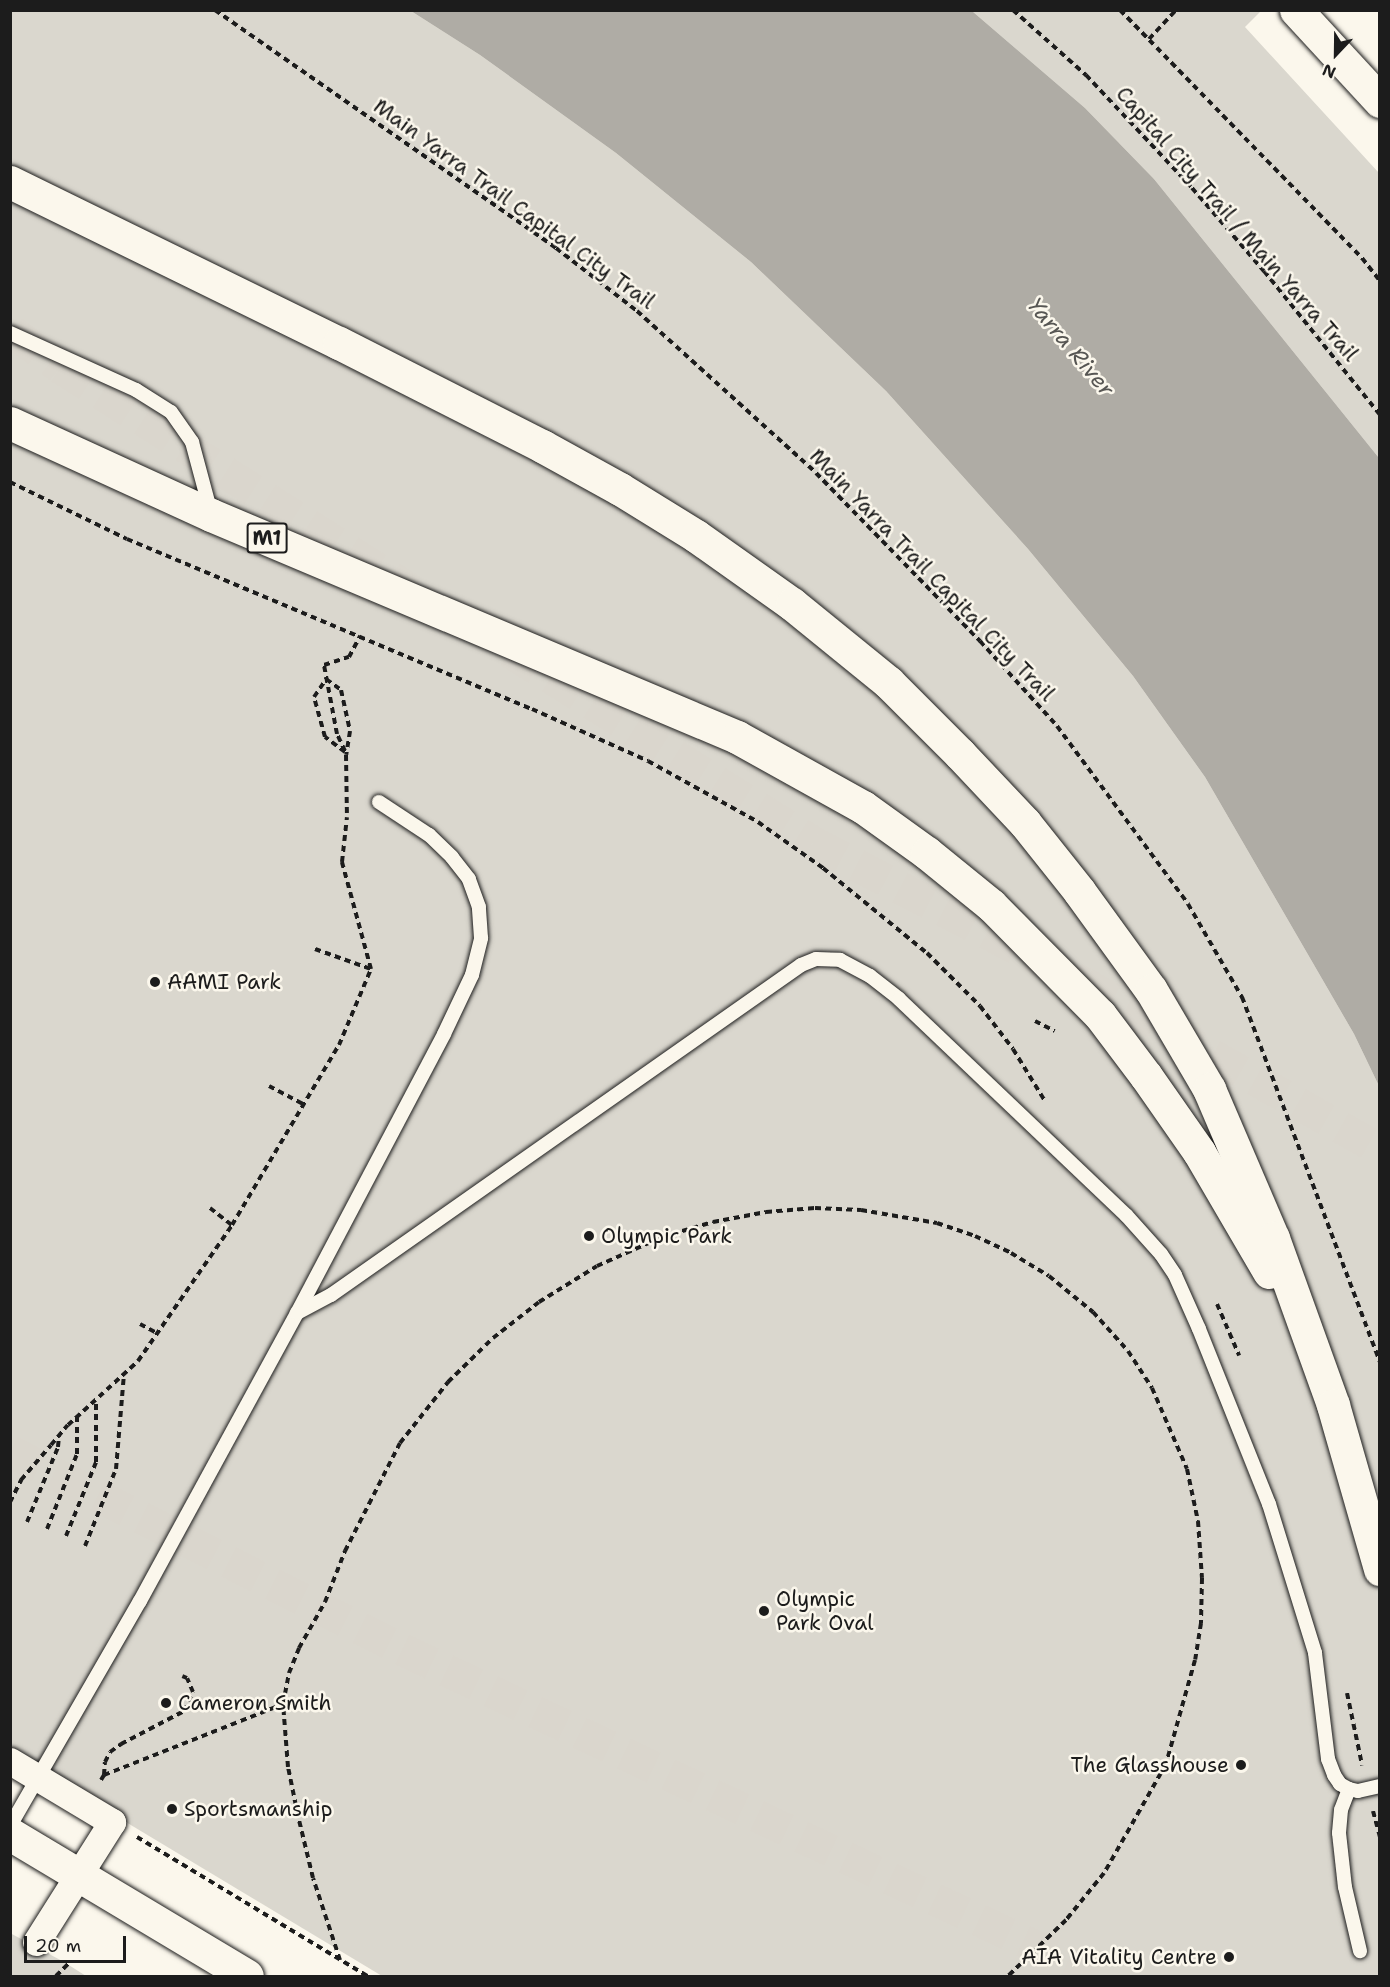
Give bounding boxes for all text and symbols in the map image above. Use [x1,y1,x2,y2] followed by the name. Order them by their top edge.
[1306,24,1366,84] north arrow
[1319,59,1339,83] text: N
[1111,81,1363,367] street label: Capital City Trail / Main Yarra Trail
[369,94,659,314] street label: Main Yarra Trail Capital City Trail
[1022,292,1120,402] water label: Yarra River
[804,443,1060,707] street label: Main Yarra Trail Capital City Trail
[246,521,288,555] road number: M1
[167,969,281,995] place label: AAMI Park
[148,975,162,989] marker: AAMI Park
[601,1223,732,1249] place label: Olympic Park
[582,1229,596,1243] marker: Olympic Park
[776,1586,874,1636] place label: Olympic Park Oval
[757,1604,771,1618] marker: Olympic Park Oval
[178,1690,332,1716] place label: Cameron Smith
[159,1696,173,1710] marker: Cameron Smith
[1071,1752,1229,1778] place label: The Glasshouse
[1234,1758,1248,1772] marker: The Glasshouse
[184,1796,332,1822] place label: Sportsmanship
[165,1802,179,1816] marker: Sportsmanship
[27,1924,129,1962] scale bar
[35,1934,81,1958] text: 20 m
[1021,1944,1217,1970] place label: AIA Vitality Centre
[1222,1950,1236,1964] marker: AIA Vitality Centre

